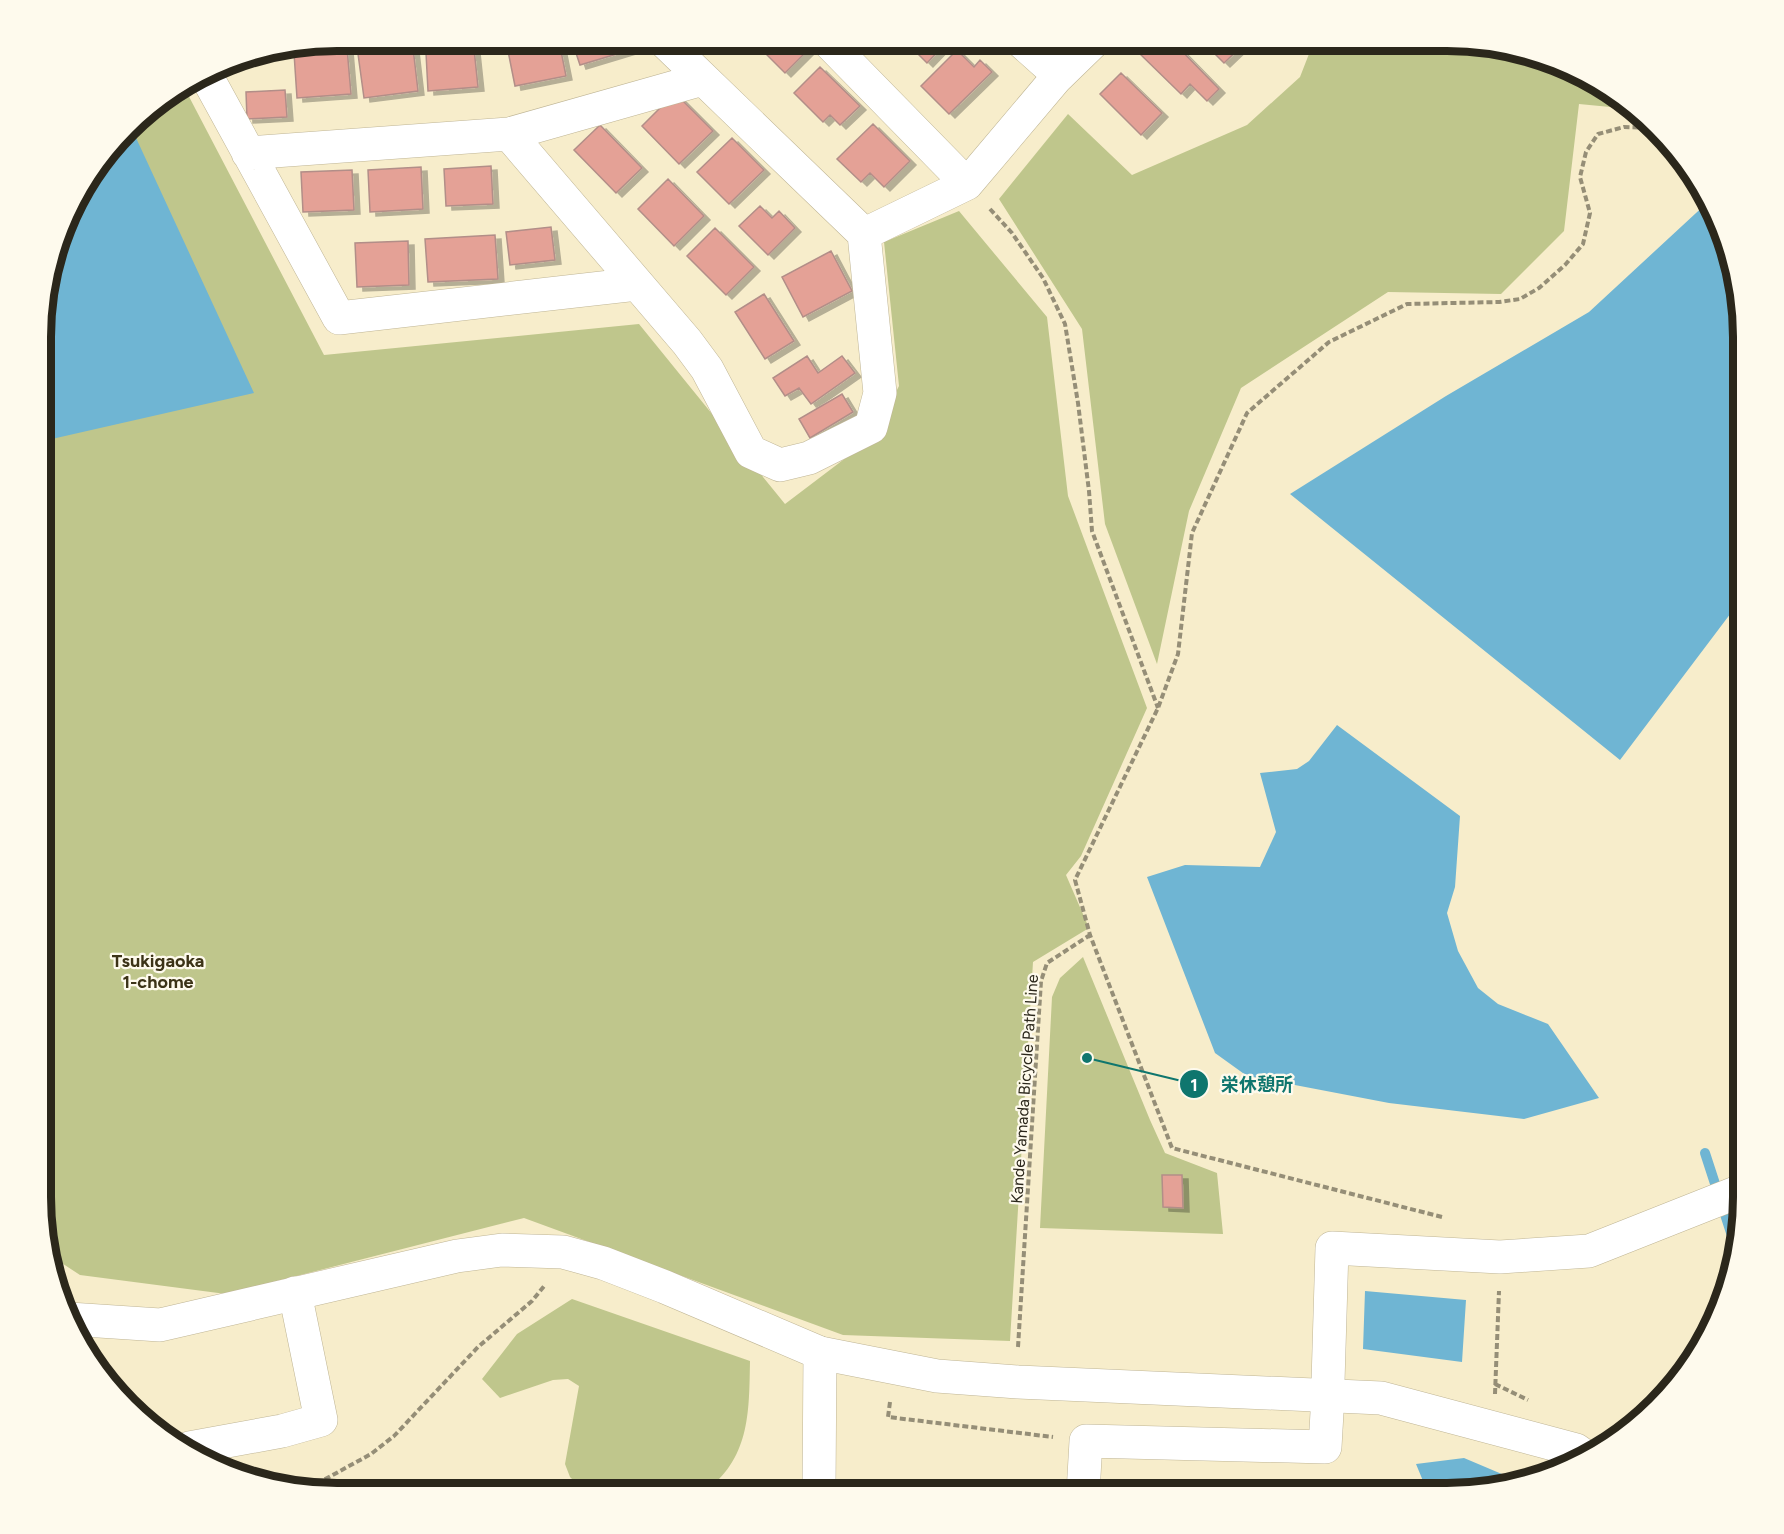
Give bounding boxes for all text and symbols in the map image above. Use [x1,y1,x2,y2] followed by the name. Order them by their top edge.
[112,950,204,993] district label: Tsukigaoka 1-chome
[1007,973,1042,1204] street label: Kande Yamada Bicycle Path Line
[1179,1066,1305,1102] callout: 栄休憩所
[1190,1074,1198,1096] text: 1
[1221,1074,1293,1096] text: 栄休憩所

